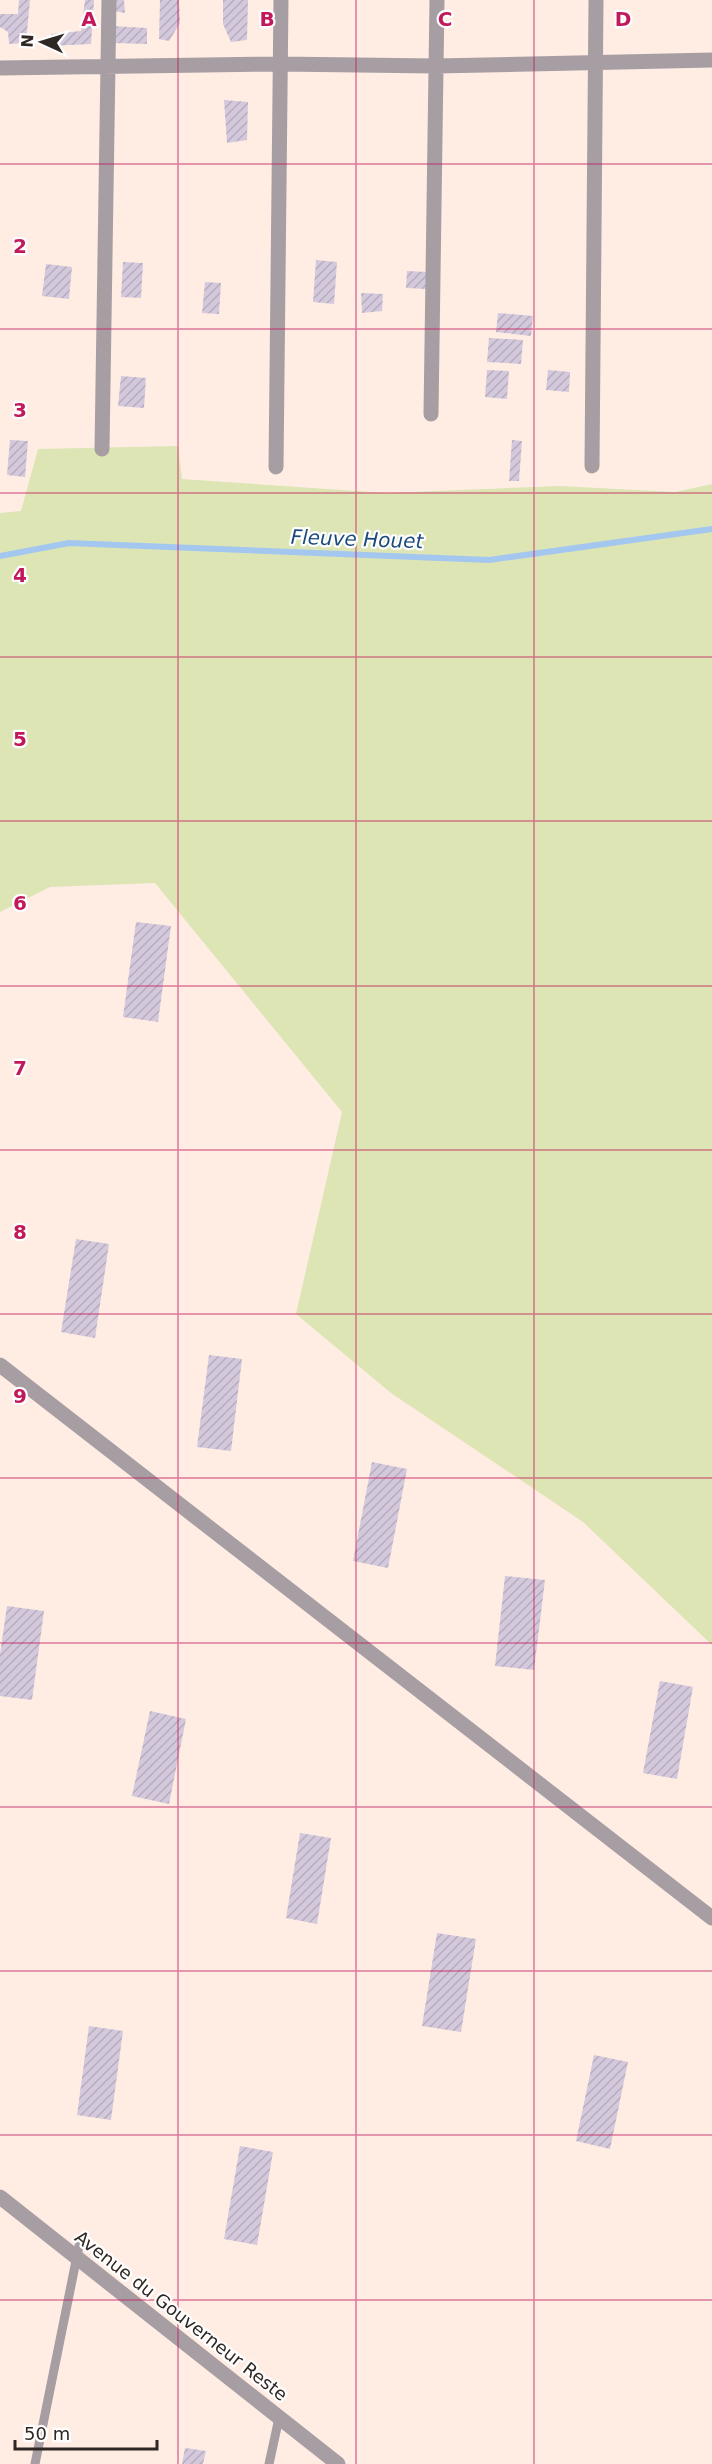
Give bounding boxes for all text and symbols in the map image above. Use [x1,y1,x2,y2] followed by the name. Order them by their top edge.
[81,7,97,31] text: A
[259,7,275,31] text: B
[438,7,452,31] text: C
[615,7,631,31] text: D
[12,12,72,72] north arrow
[18,34,37,48] text: N
[13,234,27,258] text: 2
[13,398,27,422] text: 3
[290,525,425,553] water label: Fleuve Houet
[13,563,27,587] text: 4
[13,727,27,751] text: 5
[13,891,27,915] text: 6
[13,1056,27,1080] text: 7
[13,1220,27,1244] text: 8
[13,1384,27,1408] text: 9
[71,2226,292,2405] street label: Avenue du Gouverneur Reste
[15,2413,158,2451] scale bar
[24,2423,70,2444] text: 50 m

